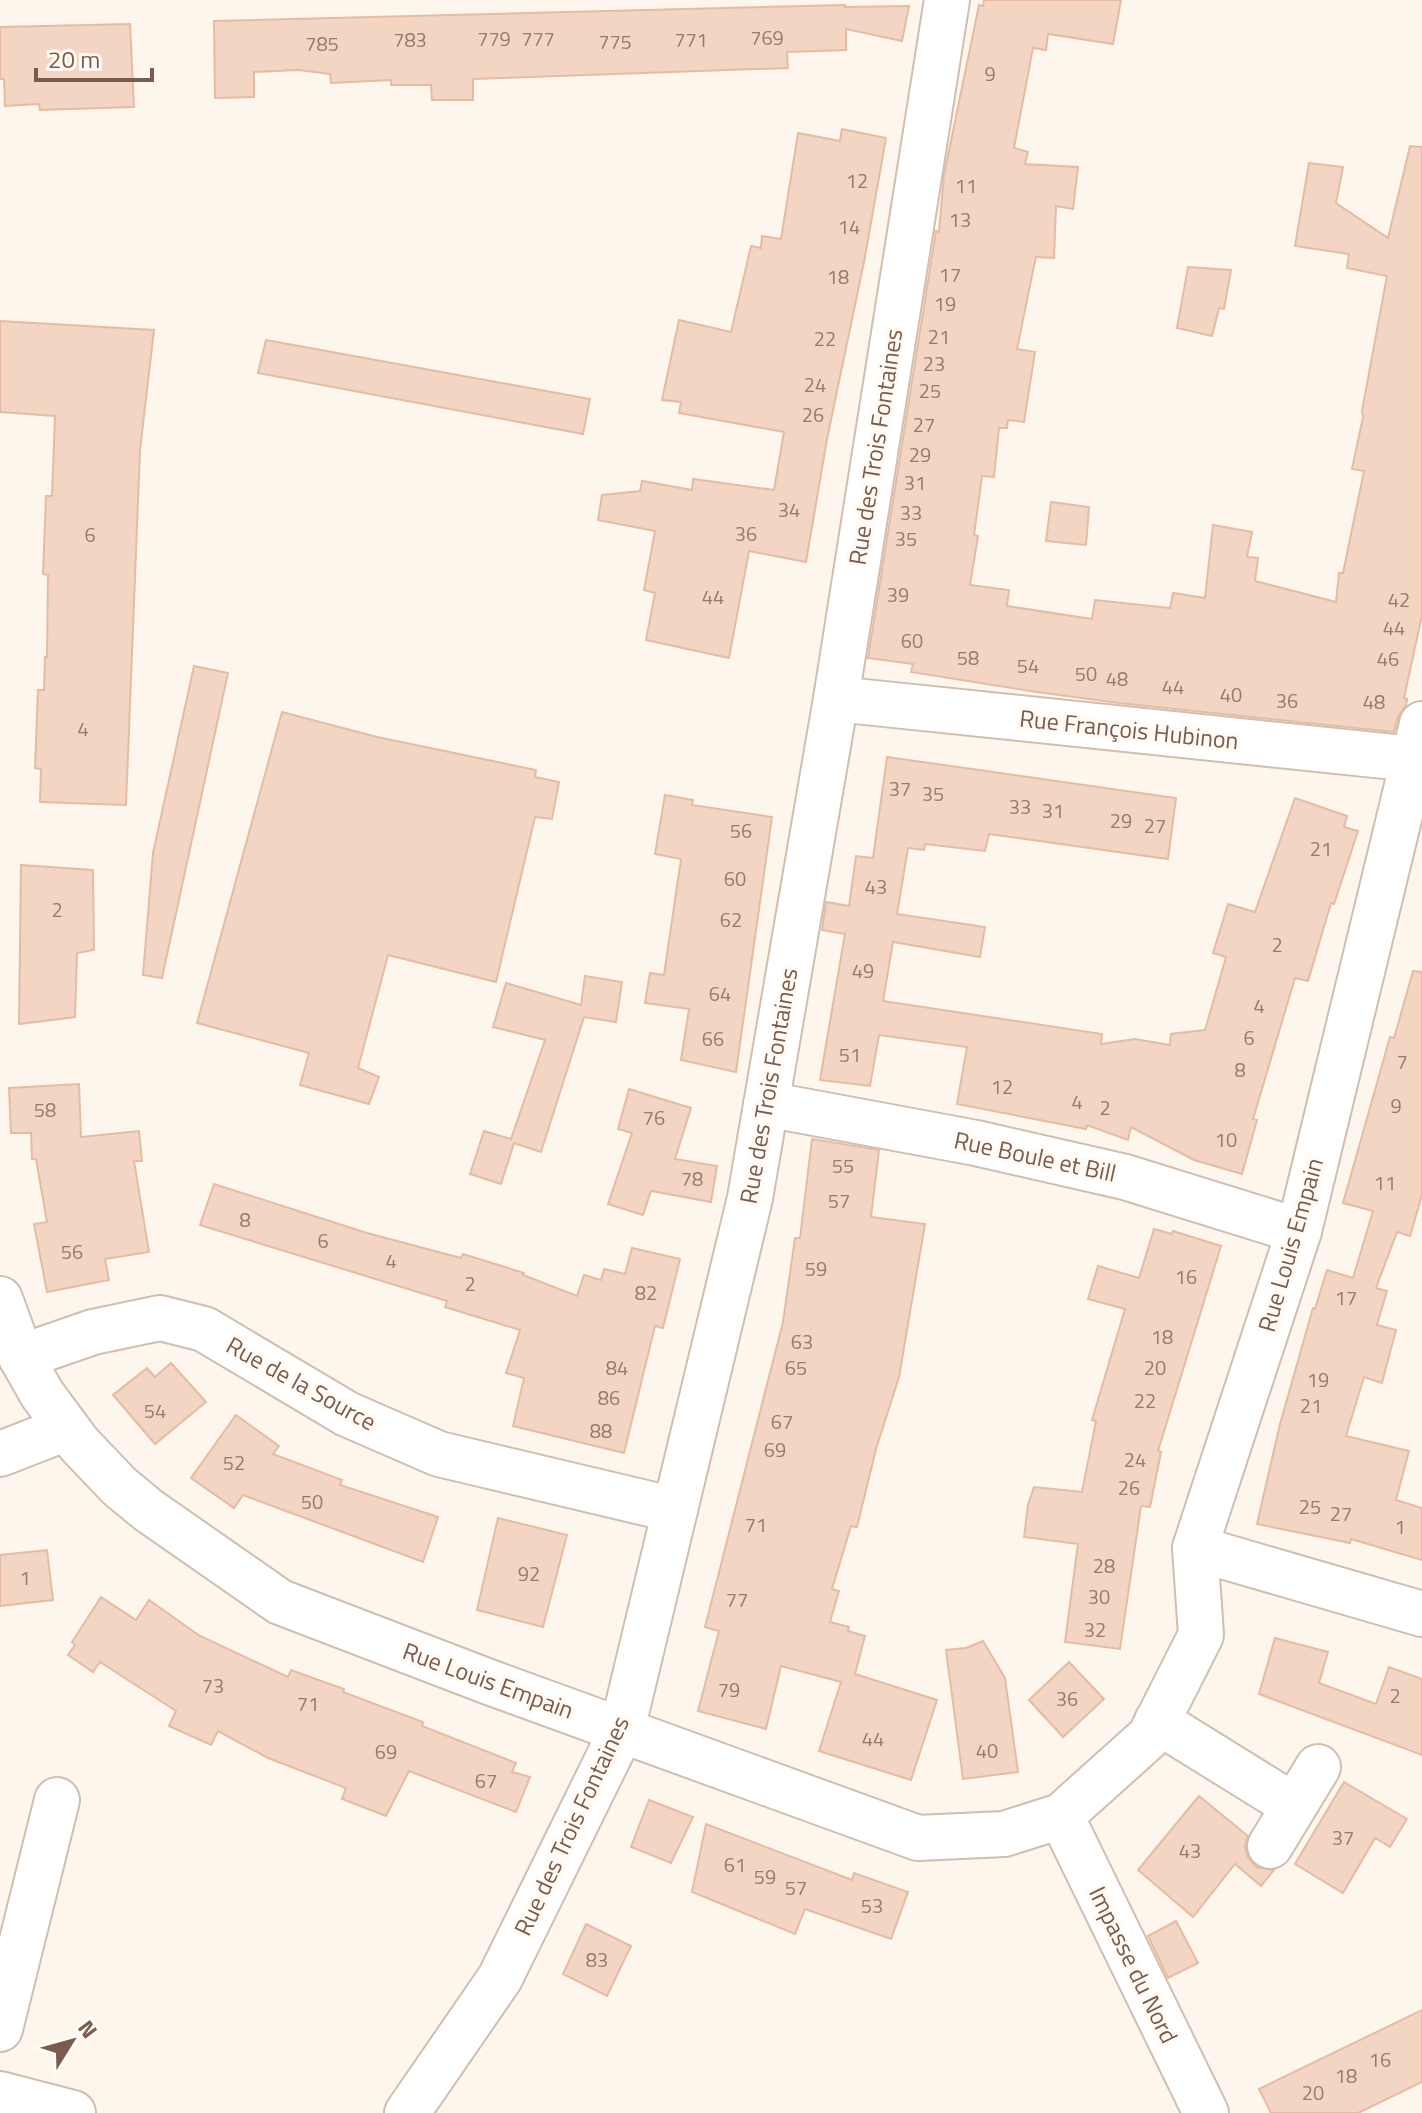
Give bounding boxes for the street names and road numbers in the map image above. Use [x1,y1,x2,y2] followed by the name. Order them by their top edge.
[839,326,911,568] street label: Rue des Trois Fontaines
[1018,700,1240,758] street label: Rue François Hubinon
[730,965,806,1206] street label: Rue des Trois Fontaines
[951,1121,1120,1191] street label: Rue Boule et Bill
[1248,1153,1332,1336] street label: Rue Louis Empain
[220,1327,383,1439] street label: Rue de la Source
[398,1632,579,1728] street label: Rue Louis Empain
[504,1710,638,1941] street label: Rue des Trois Fontaines
[1080,1880,1187,2049] street label: Impasse du Nord

